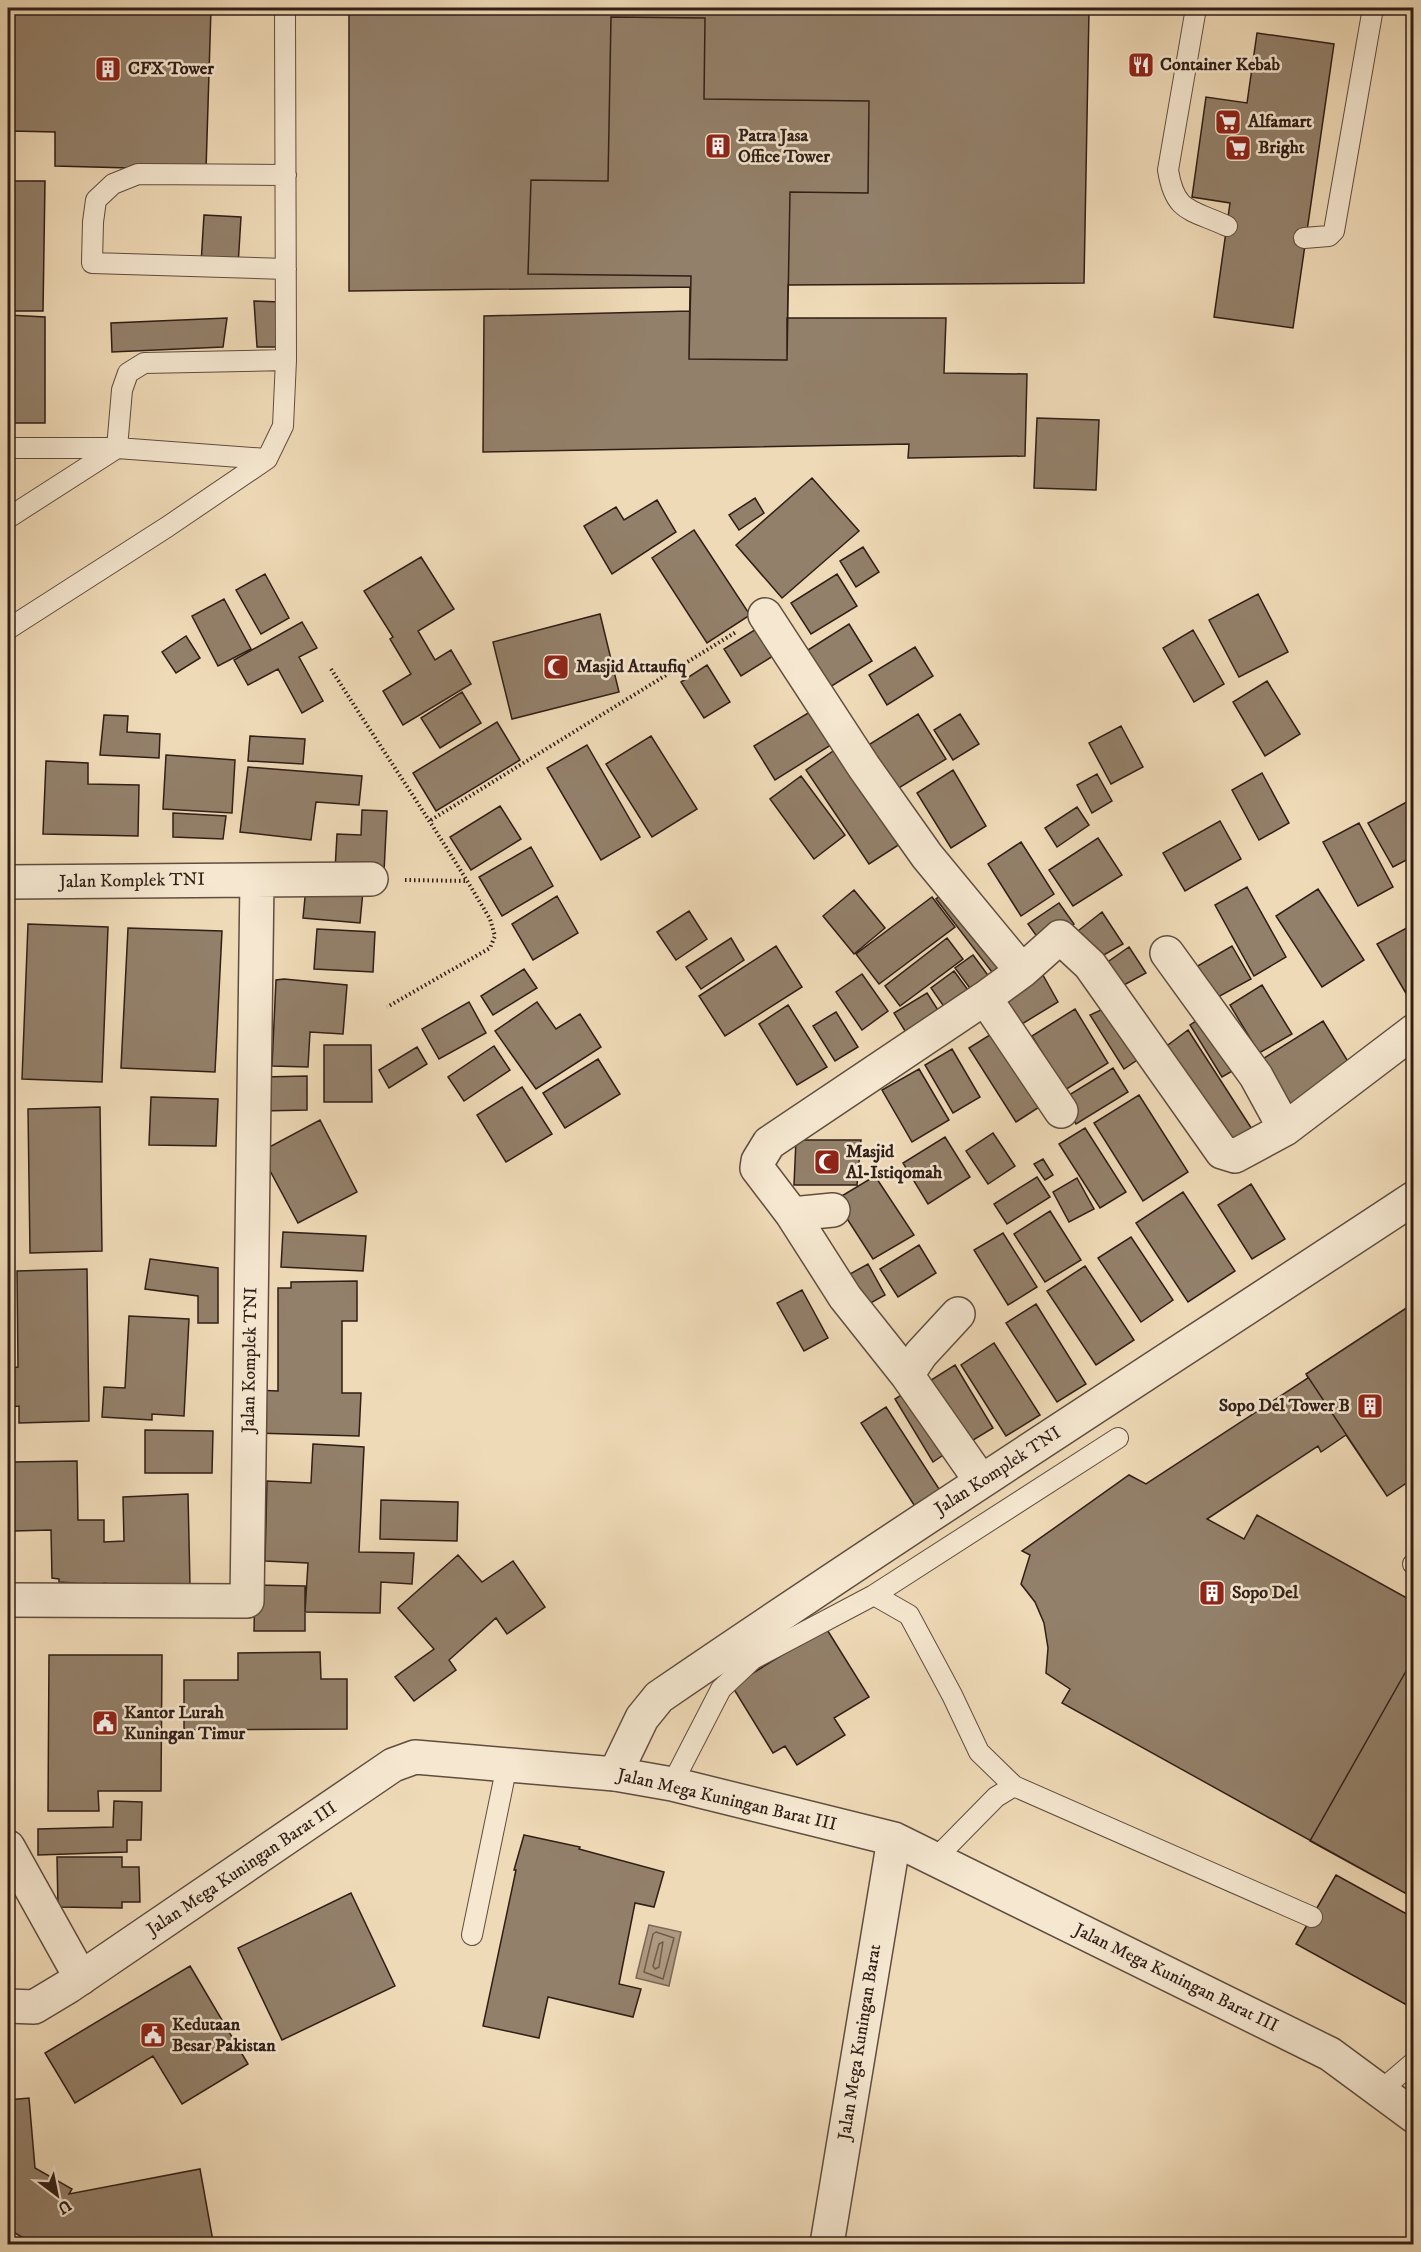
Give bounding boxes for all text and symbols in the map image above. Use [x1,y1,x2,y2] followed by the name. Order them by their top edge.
[1126,50,1156,80] restaurant icon: Container Kebab
[93,54,123,84] building icon: CFX Tower
[1160,54,1280,76] place label: Container Kebab
[128,58,214,80] place label: CFX Tower
[1213,107,1243,137] supermarket icon: Alfamart
[1247,111,1312,133] place label: Alfamart
[738,125,830,168] place label: Patra Jasa Office Tower
[703,131,733,161] building icon: Patra Jasa Office Tower
[1223,133,1253,163] supermarket icon: Bright
[1258,137,1305,159] place label: Bright
[541,652,571,682] mosque icon: Masjid Attaufiq
[576,656,687,678] place label: Masjid Attaufiq
[57,869,205,893] street label: Jalan Komplek TNI
[845,1141,943,1184] place label: Masjid Al-Istiqomah
[812,1147,842,1177] mosque icon: Masjid Al-Istiqomah
[238,1287,262,1435] street label: Jalan Komplek TNI
[1355,1391,1385,1421] building icon: Sopo Del Tower B
[1219,1395,1350,1417] place label: Sopo Del Tower B
[929,1422,1065,1521] street label: Jalan Komplek TNI
[1197,1578,1227,1608] building icon: Sopo Del
[1232,1582,1299,1604] place label: Sopo Del
[124,1702,246,1745] place label: Kantor Lurah Kuningan Timur
[90,1708,120,1738] public building icon: Kantor Lurah Kuningan Timur
[613,1764,839,1836] street label: Jalan Mega Kuningan Barat III
[141,1797,341,1942] street label: Jalan Mega Kuningan Barat III
[1069,1918,1282,2037] street label: Jalan Mega Kuningan Barat III
[833,1942,886,2144] street label: Jalan Mega Kuningan Barat
[172,2014,276,2057] place label: Kedutaan Besar Pakistan
[138,2020,168,2050] public building icon: Kedutaan Besar Pakistan
[27,2165,87,2225] north arrow
[53,2195,75,2219] text: U

